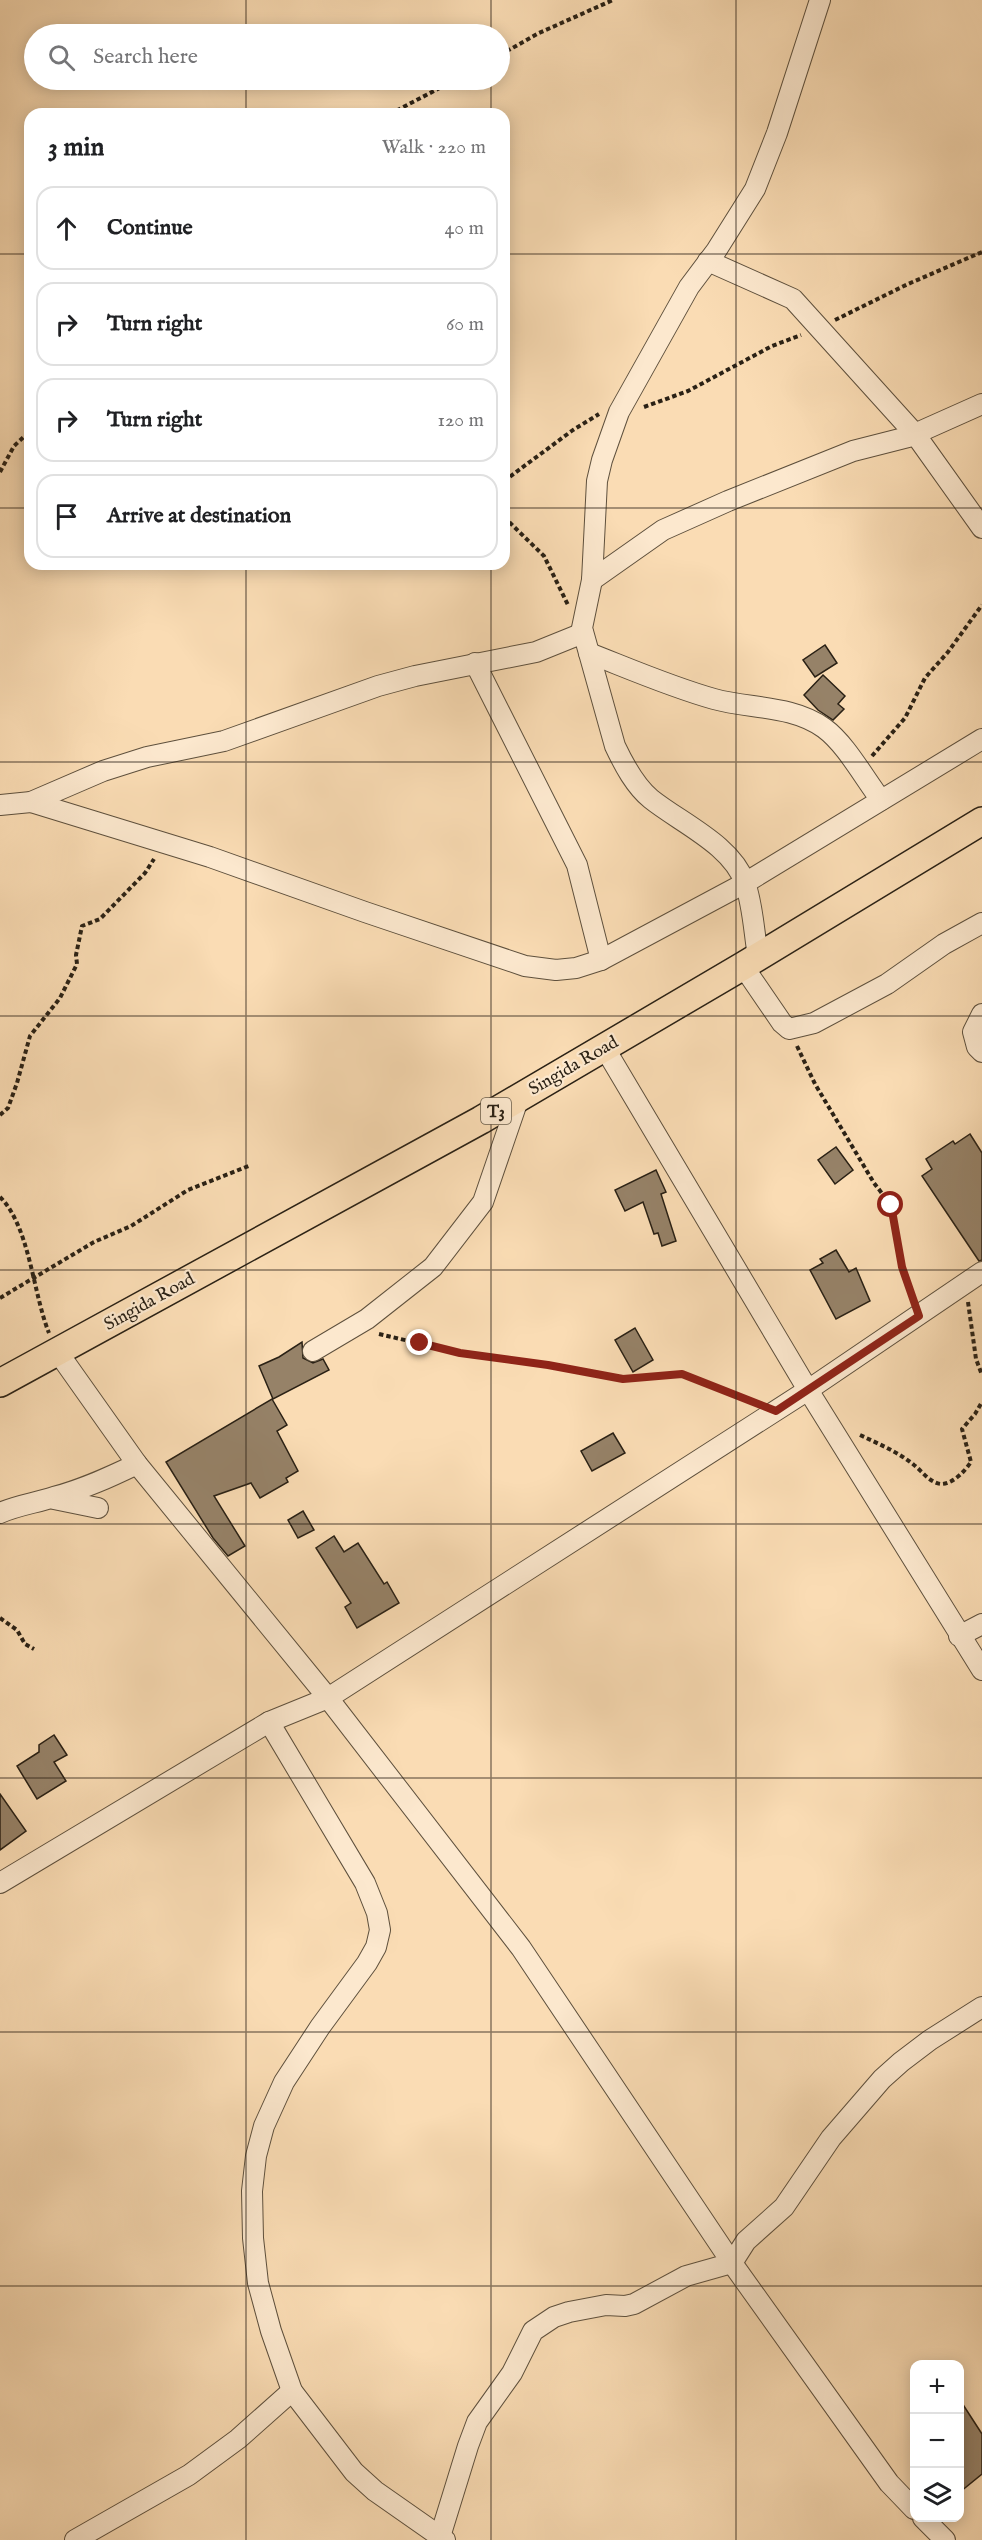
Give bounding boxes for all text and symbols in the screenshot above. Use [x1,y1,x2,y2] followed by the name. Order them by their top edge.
[24,24,510,90] search box
[45,41,78,74] icon: search
[93,43,198,71] text: Search here
[48,131,104,164] text: 3 min
[382,135,486,160] text: Walk · 220 m
[50,212,83,245] icon: ahead
[107,214,193,242] text: Continue
[445,216,484,241] text: 40 m
[50,308,83,341] icon: right
[107,310,202,338] text: Turn right
[446,312,484,337] text: 60 m
[50,404,83,437] icon: right
[107,406,202,434] text: Turn right
[438,408,484,433] text: 120 m
[50,500,83,533] icon: arrive
[107,502,291,530] text: Arrive at destination
[525,1031,623,1101] street label: Singida Road
[481,1098,511,1124] road number: T3
[877,1191,903,1217] route start
[100,1268,199,1337] street label: Singida Road
[406,1329,432,1355] route end
[910,2360,964,2522] map controls
[910,2360,964,2414] button: +
[910,2414,964,2468] button: −
[910,2468,964,2522] button: layers

